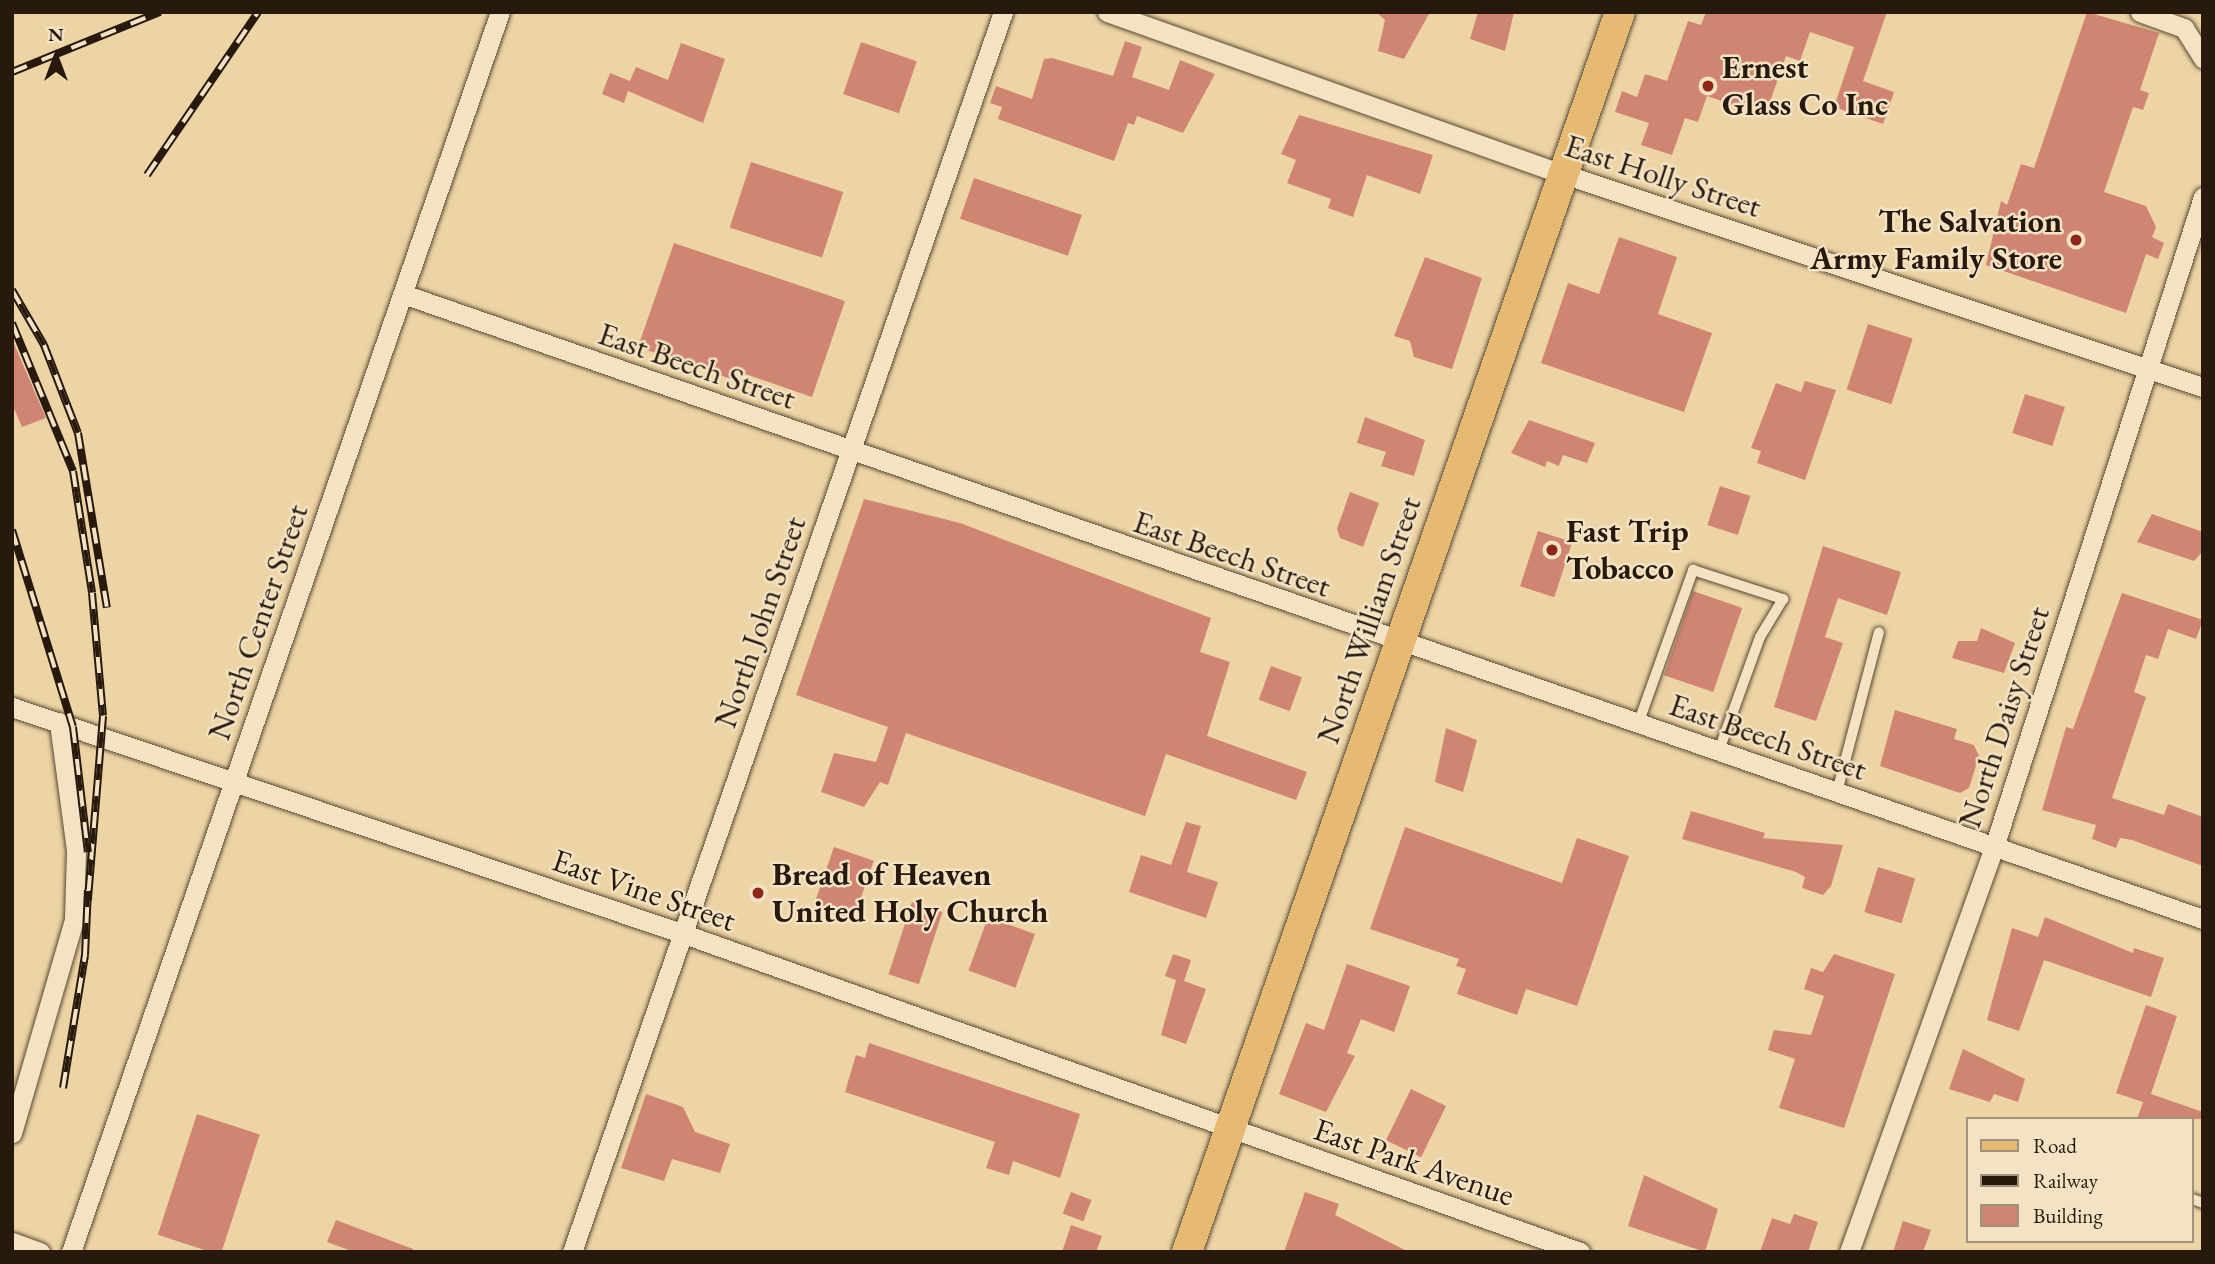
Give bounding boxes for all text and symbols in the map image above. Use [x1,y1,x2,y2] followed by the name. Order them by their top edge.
[21,21,91,91] north arrow
[48,22,64,47] text: N
[1722,49,1888,124] place label: Ernest Glass Co Inc
[1700,78,1716,94] marker: Ernest Glass Co Inc
[1560,126,1766,226] street label: East Holly Street
[1810,203,2062,278] place label: The Salvation Army Family Store
[2068,232,2084,248] marker: The Salvation Army Family Store
[593,314,801,418] street label: East Beech Street
[1309,491,1429,749] street label: North William Street
[200,499,316,745] street label: North Center Street
[1128,502,1336,606] street label: East Beech Street
[706,511,814,733] street label: North John Street
[1566,513,1689,588] place label: Fast Trip Tobacco
[1544,542,1560,558] marker: Fast Trip Tobacco
[1950,602,2058,832] street label: North Daisy Street
[1664,685,1872,789] street label: East Beech Street
[547,841,741,939] street label: East Vine Street
[772,856,1048,931] place label: Bread of Heaven United Holy Church
[750,885,766,901] marker: Bread of Heaven United Holy Church
[1309,1110,1519,1214] street label: East Park Avenue
[1966,1117,2194,1243] legend
[2033,1132,2077,1159] text: Road
[2033,1167,2098,1194] text: Railway
[2033,1202,2103,1229] text: Building

